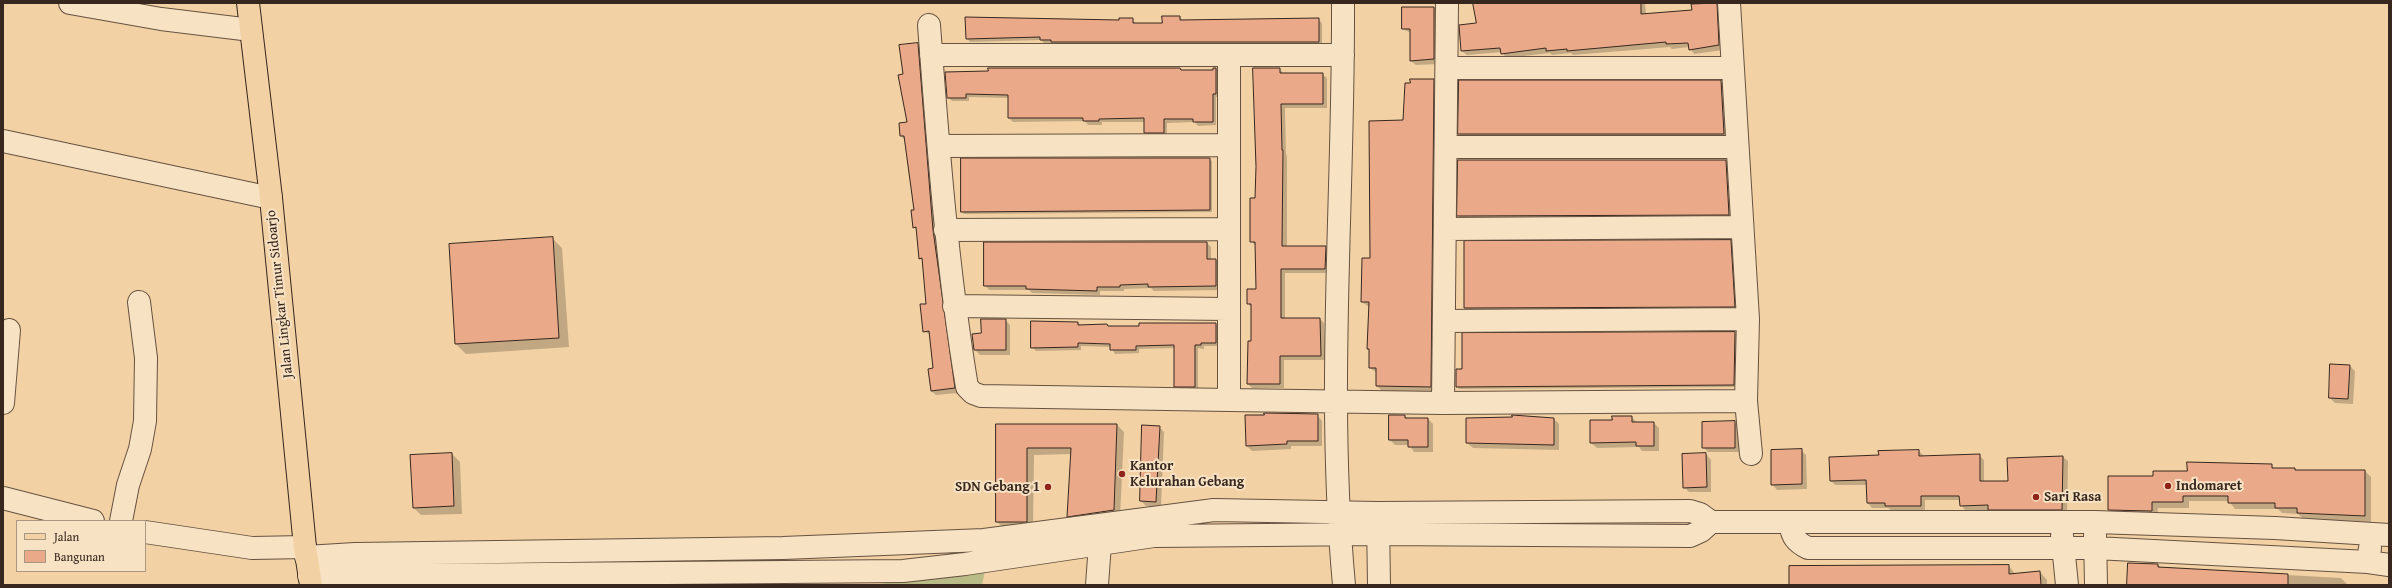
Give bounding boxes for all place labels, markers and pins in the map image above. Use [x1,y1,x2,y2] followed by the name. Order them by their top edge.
[1130,458,1244,490] place label: Kantor Kelurahan Gebang
[1117,469,1127,479] marker: Kantor Kelurahan Gebang
[2176,478,2242,494] place label: Indomaret
[955,479,1040,495] place label: SDN Gebang 1
[2163,481,2173,491] marker: Indomaret
[1043,482,1053,492] marker: SDN Gebang 1
[2044,489,2101,505] place label: Sari Rasa
[2031,492,2041,502] marker: Sari Rasa

